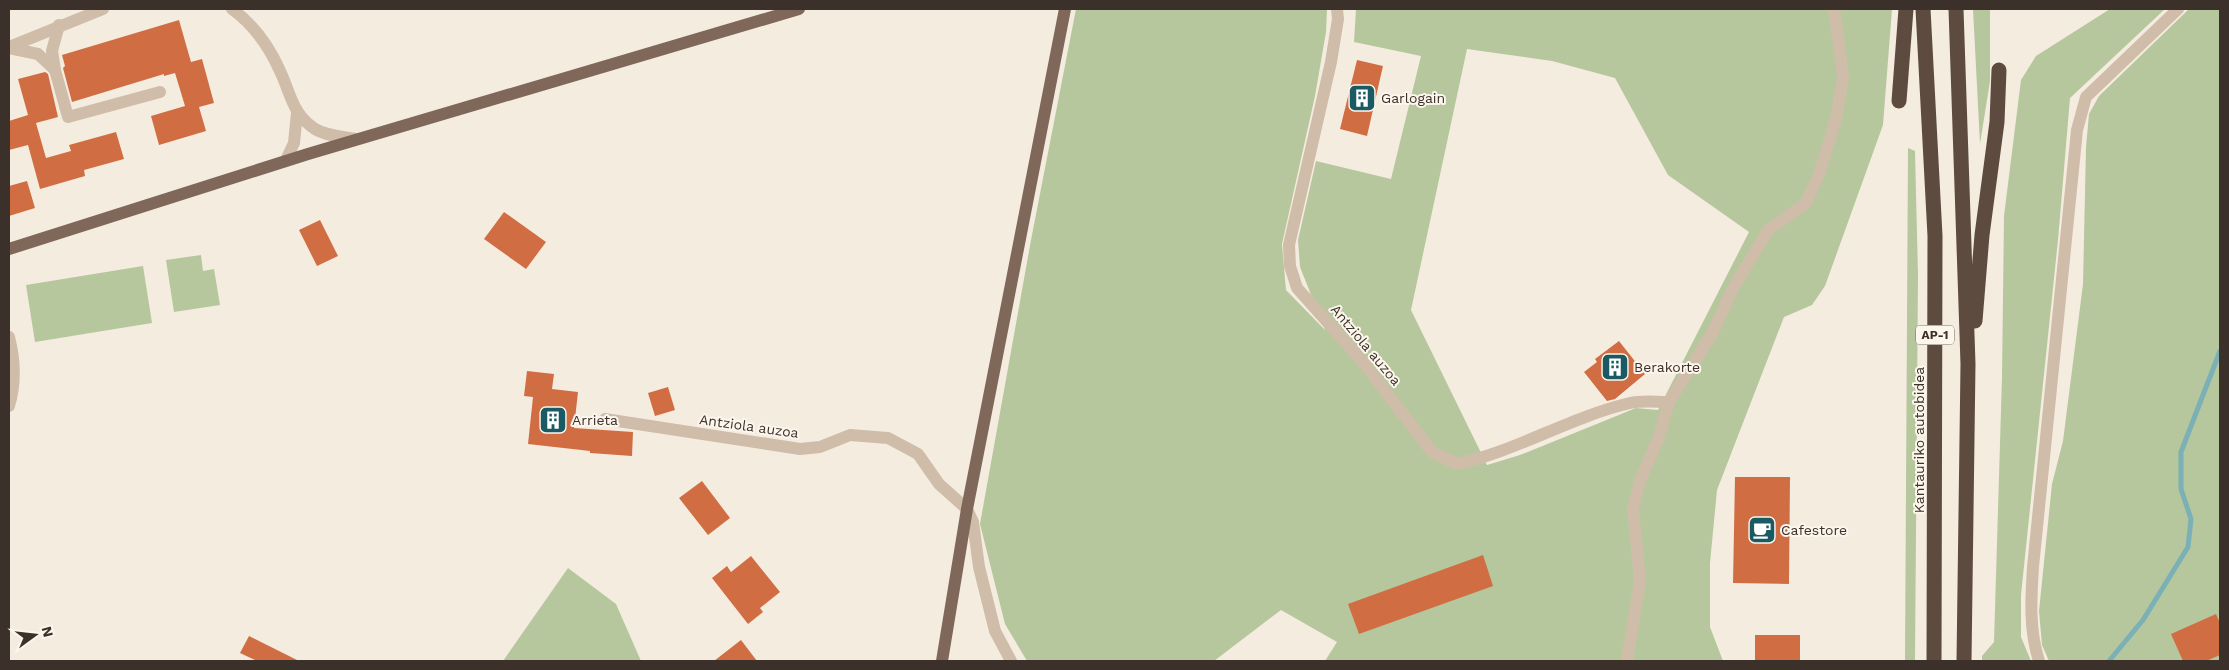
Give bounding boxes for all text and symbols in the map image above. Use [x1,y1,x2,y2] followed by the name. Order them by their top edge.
[1347,83,1377,113] building icon: Garlogain
[1381,90,1445,106] place label: Garlogain
[1328,301,1404,389] street label: Antziola auzoa
[1916,326,1954,344] road number: AP-1
[1600,352,1630,382] building icon: Berakorte
[1634,359,1700,375] place label: Berakorte
[1911,367,1927,513] street label: Kantauriko autobidea
[538,405,568,435] building icon: Arrieta
[698,411,800,441] street label: Antziola auzoa
[572,412,618,428] place label: Arrieta
[1747,515,1777,545] cafe icon: Cafestore
[1781,522,1847,538] place label: Cafestore
[10,610,60,660] north arrow
[38,625,57,639] text: N

